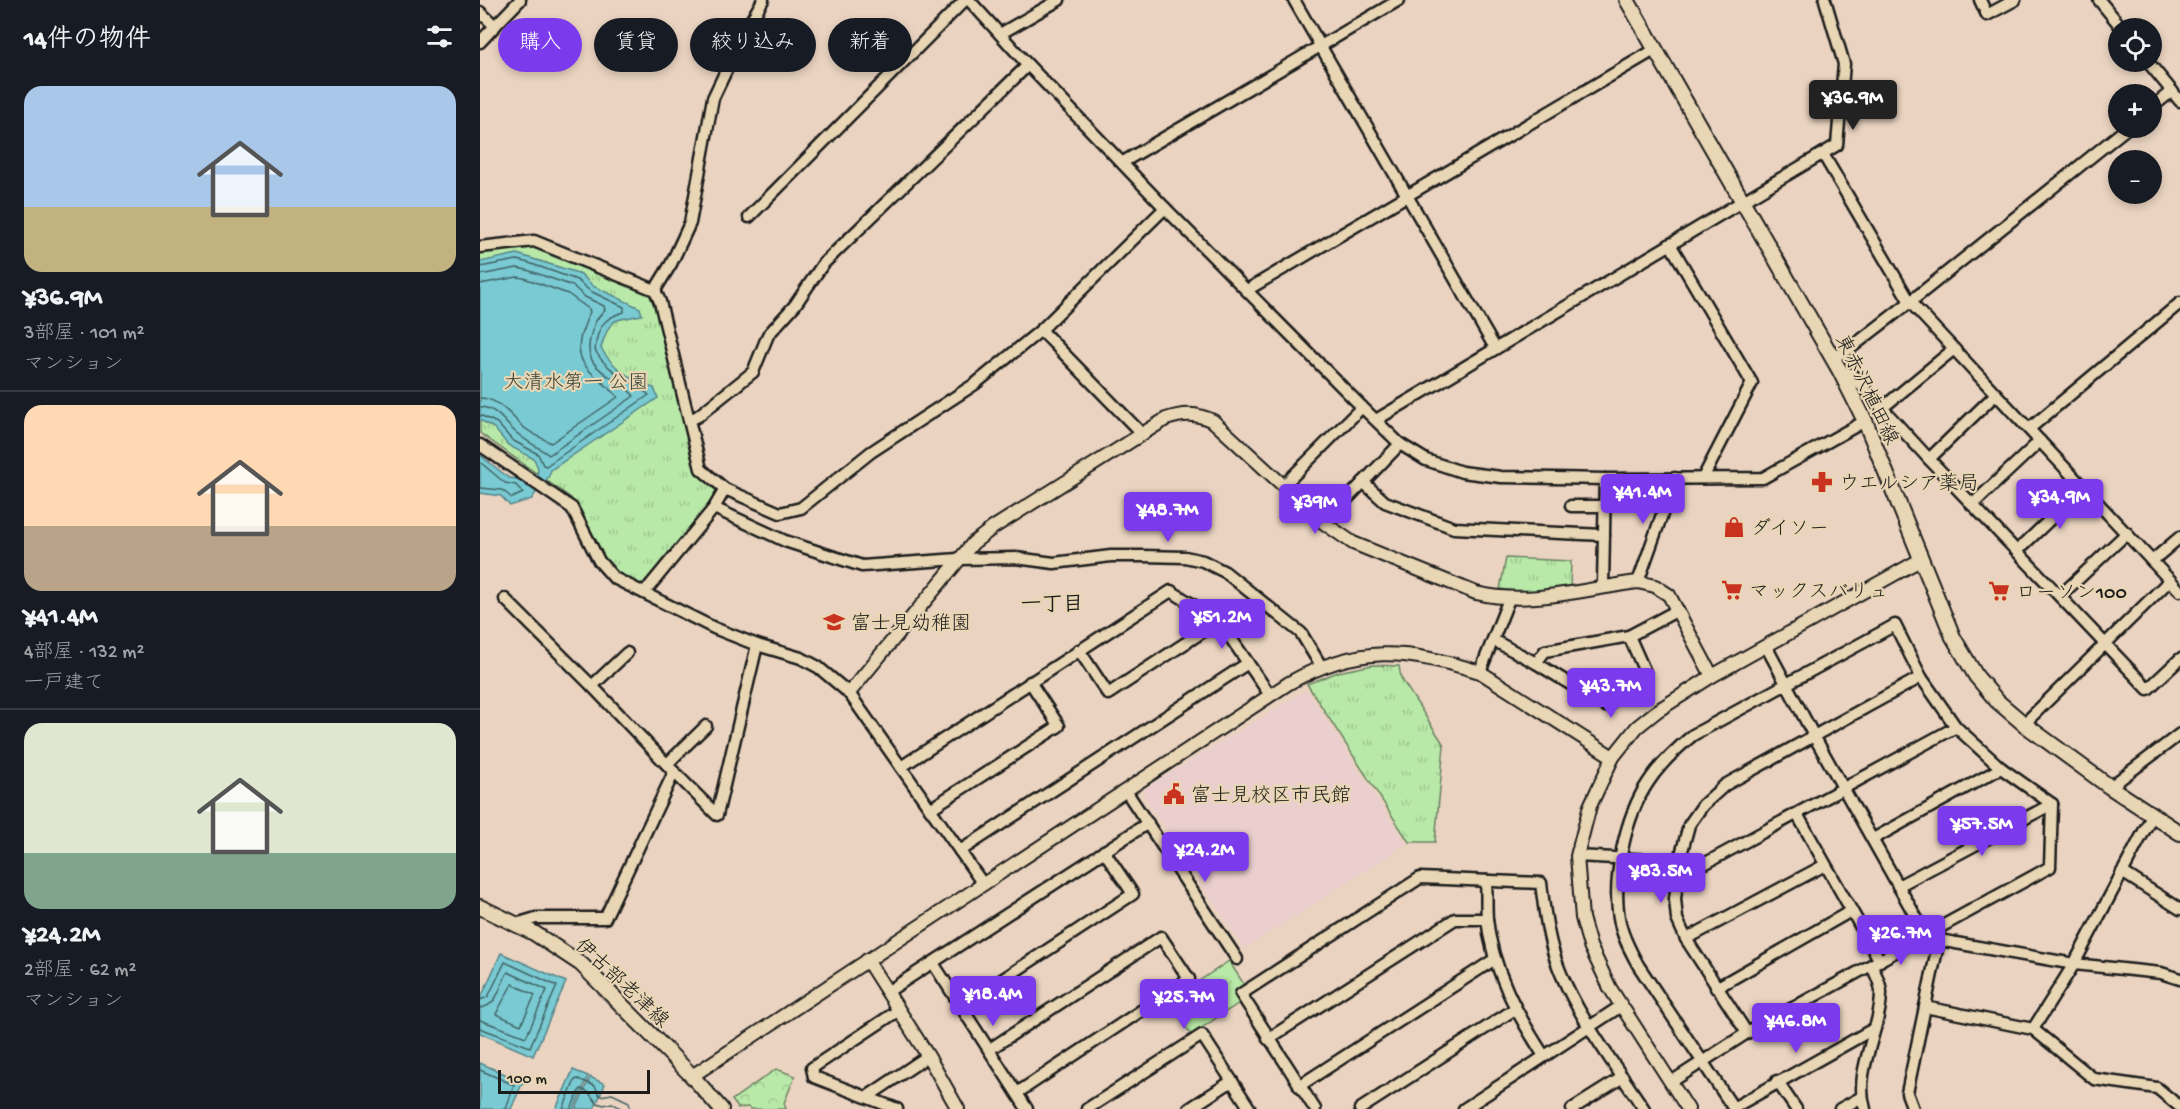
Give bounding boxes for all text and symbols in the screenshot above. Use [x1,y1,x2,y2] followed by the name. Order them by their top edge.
[498,18,582,72] chip: 購入
[594,18,678,72] chip: 賃貸
[690,18,816,72] chip: 絞り込み
[828,18,912,72] chip: 新着
[2108,18,2162,204] map controls
[2108,18,2162,72] button: locate
[423,20,456,53] icon: filters
[24,26,151,57] text: 14件の物件
[1804,80,1902,131] pin: ¥36.9M
[2108,84,2162,138] button: +
[1823,88,1883,111] text: ¥36.9M
[186,125,294,233] icon: home
[2108,150,2162,204] button: −
[24,284,102,315] text: ¥36.9M
[24,323,145,346] text: 3部屋 · 101 m²
[1828,331,1903,450] street label: 東赤沢植田線
[24,354,123,377] text: マンション
[504,371,648,396] park label: 大清水第一 公園
[186,444,294,552] icon: home
[1810,470,1834,494] pharmacy icon: ウエルシア薬局
[1839,472,1979,497] place label: ウエルシア薬局
[1594,474,1692,525] pin: ¥41.4M
[2011,479,2109,530] pin: ¥34.9M
[1615,482,1671,505] text: ¥41.4M
[1279,484,1351,535] pin: ¥39M
[2030,487,2090,510] text: ¥34.9M
[1119,492,1217,543] pin: ¥48.7M
[1293,492,1337,515] text: ¥39M
[1138,500,1198,523] text: ¥48.7M
[1722,515,1746,539] shop icon: ダイソー
[1751,517,1829,542] place label: ダイソー
[1720,578,1744,602] supermarket icon: マックスバリュ
[1987,579,2011,603] supermarket icon: ローソン100
[1749,582,1889,605] place label: マックスバリュ
[2016,583,2127,606] place label: ローソン100
[1021,594,1084,619] district label: 一丁目
[1173,599,1271,650] pin: ¥51.2M
[24,603,97,634] text: ¥41.4M
[1193,607,1251,630] text: ¥51.2M
[822,610,846,634] school or university icon: 富士見幼稚園
[851,612,971,637] place label: 富士見幼稚園
[24,642,144,665] text: 4部屋 · 132 m²
[1562,668,1660,719] pin: ¥43.7M
[24,673,104,696] text: 一戸建て
[1581,676,1641,699] text: ¥43.7M
[186,762,294,870] icon: home
[1162,782,1186,806] public building icon: 富士見校区市民館
[1191,784,1351,809] place label: 富士見校区市民館
[1933,806,2031,857] pin: ¥57.5M
[1952,814,2012,837] text: ¥57.5M
[1156,832,1254,883] pin: ¥24.2M
[1176,840,1234,863] text: ¥24.2M
[1612,853,1710,904] pin: ¥83.5M
[1630,861,1692,884] text: ¥83.5M
[1852,915,1950,966] pin: ¥26.7M
[24,921,100,952] text: ¥24.2M
[1871,923,1931,946] text: ¥26.7M
[569,934,674,1034] street label: 伊古部老津線
[24,960,136,983] text: 2部屋 · 62 m²
[944,976,1042,1027] pin: ¥18.4M
[1135,979,1233,1030] pin: ¥25.7M
[964,984,1022,1007] text: ¥18.4M
[1154,987,1214,1010] text: ¥25.7M
[24,991,123,1014] text: マンション
[1747,1003,1845,1054] pin: ¥46.8M
[1766,1011,1826,1034] text: ¥46.8M
[498,1067,650,1094] scale bar
[507,1071,547,1090] text: 100 m

